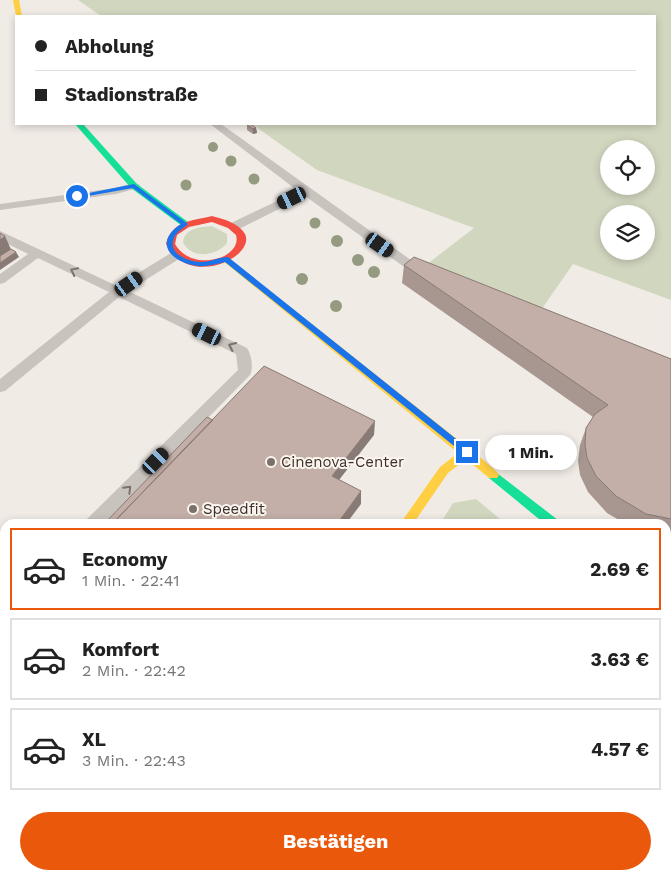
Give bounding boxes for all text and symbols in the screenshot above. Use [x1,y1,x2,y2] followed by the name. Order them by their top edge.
[65,35,153,58] text: Abholung
[65,83,198,106] text: Stadionstraße
[600,140,655,260] map controls
[600,140,655,195] button: locate
[66,185,88,207] route start
[275,185,308,211] car
[600,205,655,260] button: layers
[363,230,396,260] car
[70,267,79,277] one-way arrow
[112,269,145,299] car
[190,321,223,347] car
[229,342,238,352] one-way arrow
[484,434,577,470] callout: 1 Min.
[456,441,478,463] route end
[508,443,554,462] text: 1 Min.
[140,445,171,477] car
[281,453,404,471] place label: Cinenova-Center
[265,456,277,468] marker: Cinenova-Center
[122,486,131,495] one-way arrow
[203,500,266,518] place label: Speedfit
[187,503,199,515] marker: Speedfit
[22,547,67,592] icon: car
[82,548,167,571] text: Economy
[590,558,649,581] text: 2.69 €
[82,571,179,590] text: 1 Min. · 22:41
[22,637,67,682] icon: car
[82,638,159,661] text: Komfort
[591,648,649,671] text: 3.63 €
[82,661,186,680] text: 2 Min. · 22:42
[22,727,67,772] icon: car
[82,728,106,751] text: XL
[591,738,649,761] text: 4.57 €
[82,751,186,770] text: 3 Min. · 22:43
[20,812,651,870] button: Bestätigen

